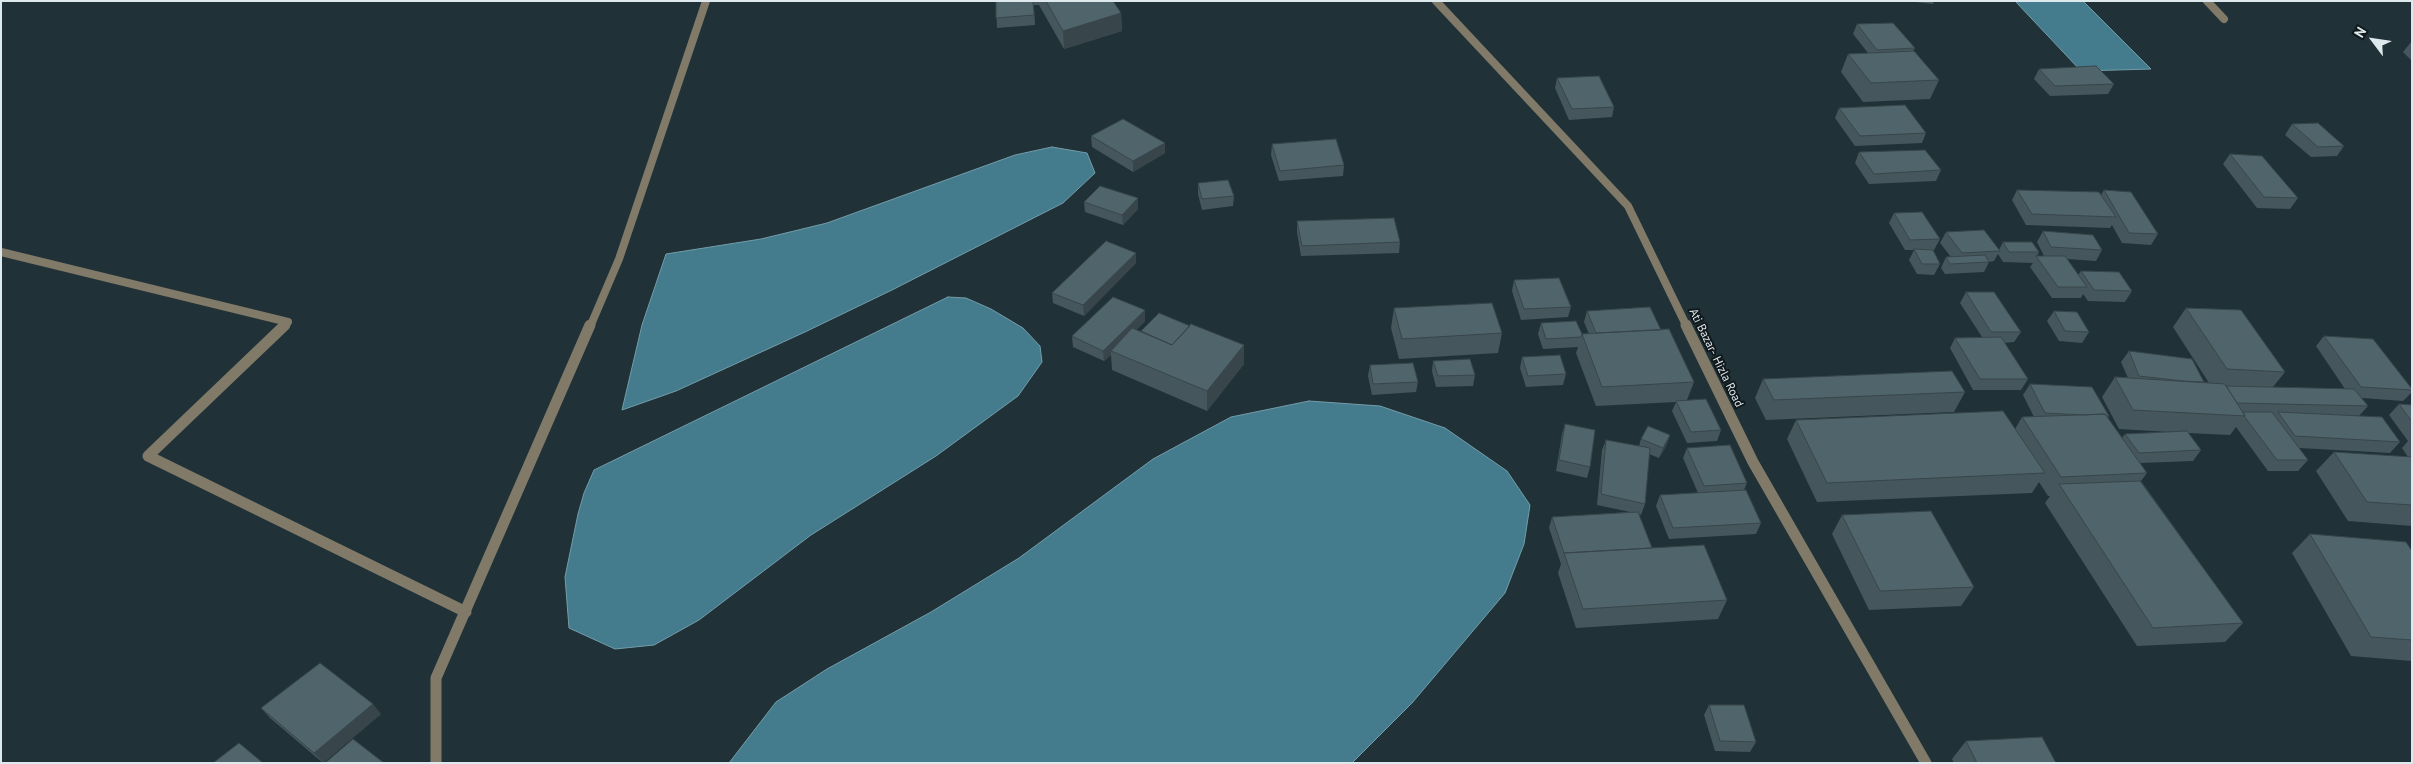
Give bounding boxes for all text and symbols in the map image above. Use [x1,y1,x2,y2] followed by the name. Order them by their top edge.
[2348,15,2398,65] north arrow
[2350,24,2370,41] text: N
[1686,306,1746,410] street label: Ati Bazar- Hizla Road

